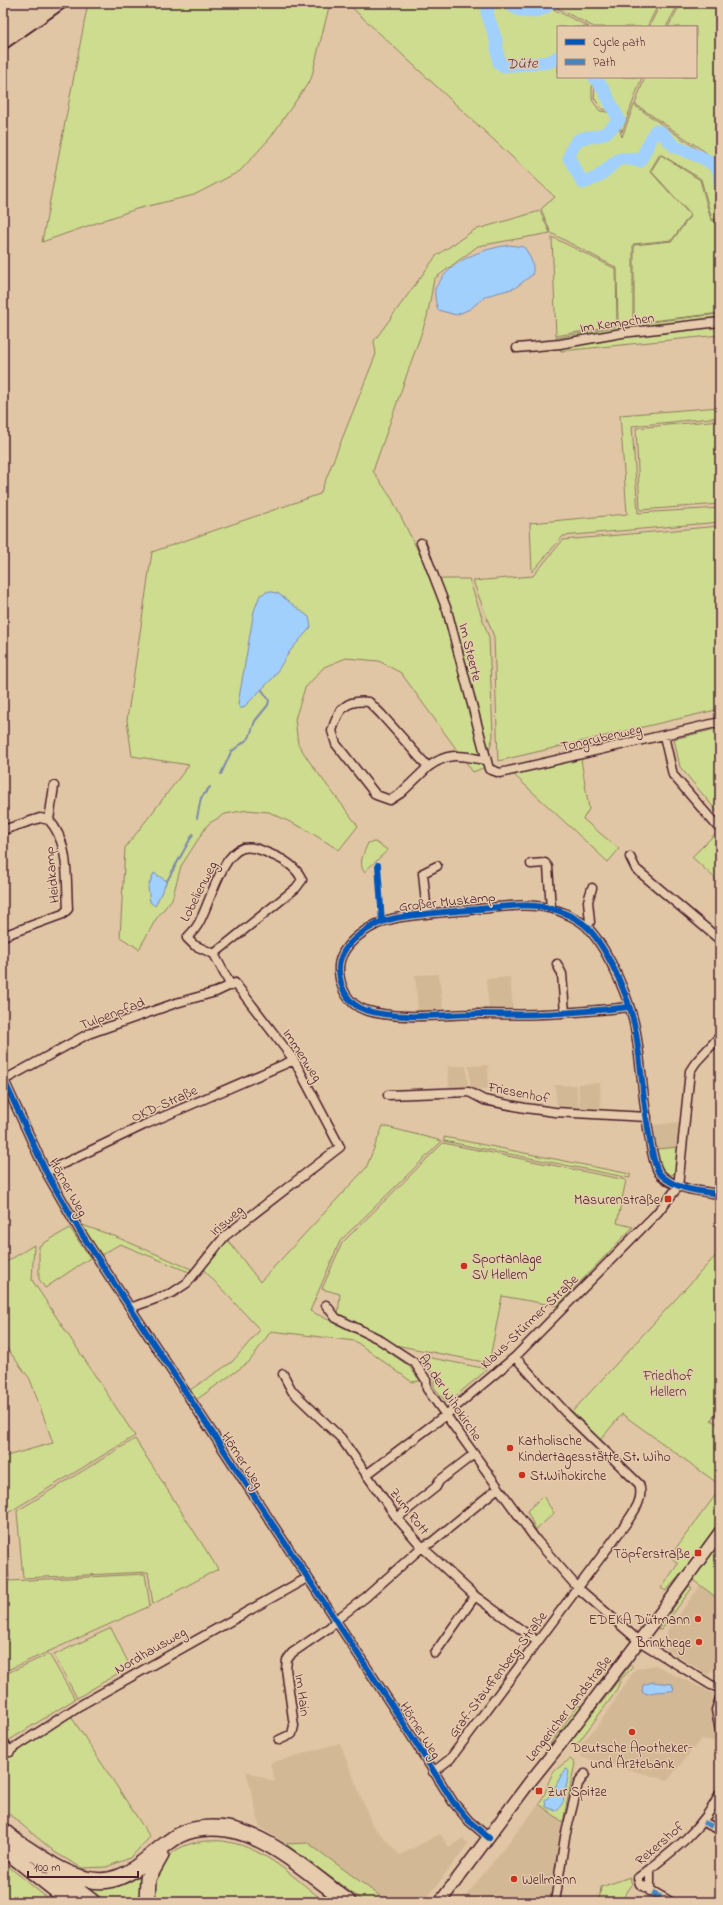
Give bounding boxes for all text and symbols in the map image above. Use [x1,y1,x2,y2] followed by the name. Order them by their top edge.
[557,26,697,78] legend
[593,34,645,53] text: Cycle path
[506,52,539,76] water label: Düte
[593,54,616,72] text: Path
[578,308,656,339] street label: Im Kempchen
[452,621,487,684] street label: Im Steerte
[559,719,644,759] street label: Tongrubenweg
[39,845,66,904] street label: Heidkamp
[175,858,224,926] street label: Lobelienweg
[398,887,497,918] street label: Großer Muskamp
[77,992,148,1036] street label: Tulpenpfad
[276,1025,327,1087] street label: Immenweg
[485,1077,552,1110] street label: Friesenhof
[128,1080,202,1128] street label: OKD-Straße
[42,1155,92,1221] street label: Hörner Weg
[574,1190,661,1211] place label: Masurenstraße
[663,1194,673,1204] marker: Masurenstraße
[205,1200,249,1243] street label: Irisweg
[472,1249,543,1286] place label: Sportanlage SV Hellern
[459,1261,469,1271] marker: Sportanlage SV Hellern
[476,1269,584,1374] street label: Klaus-Stürmer-Straße
[413,1350,487,1446] street label: An der Wihokirche
[642,1366,693,1403] park label: Friedhof Hellern
[215,1428,268,1494] street label: Hörner Weg
[518,1431,671,1469] place label: Katholische Kindertagesstätte St. Wiho
[505,1443,515,1453] marker: Katholische Kindertagesstätte St. Wiho
[530,1466,607,1487] place label: St.Wihokirche
[517,1470,527,1480] marker: St.Wihokirche
[384,1484,434,1540] street label: Zum Rott
[613,1544,691,1565] place label: Töpferstraße
[693,1548,703,1558] marker: Töpferstraße
[444,1607,554,1743] street label: Graf-Stauffenberg-Straße
[589,1610,690,1631] place label: EDEKA Dütmann
[693,1614,703,1624] marker: EDEKA Dütmann
[111,1622,191,1681] street label: Nordhausweg
[635,1633,692,1655] place label: Brinkhege
[694,1637,704,1647] marker: Brinkhege
[521,1651,619,1767] street label: Lengericher Landstraße
[288,1673,315,1718] street label: Im Hain
[393,1698,446,1764] street label: Hörner Weg
[627,1727,637,1737] marker: Deutsche Apotheker- und Ärztebank
[570,1738,693,1775] place label: Deutsche Apotheker- und Ärztebank
[547,1782,607,1803] place label: Zur Spitze
[534,1786,544,1796] marker: Zur Spitze
[631,1817,689,1871] street label: Rekershof
[28,1853,138,1879] scale bar
[34,1859,61,1877] text: 100 m
[522,1870,576,1891] place label: Wellmann
[509,1874,519,1884] marker: Wellmann

